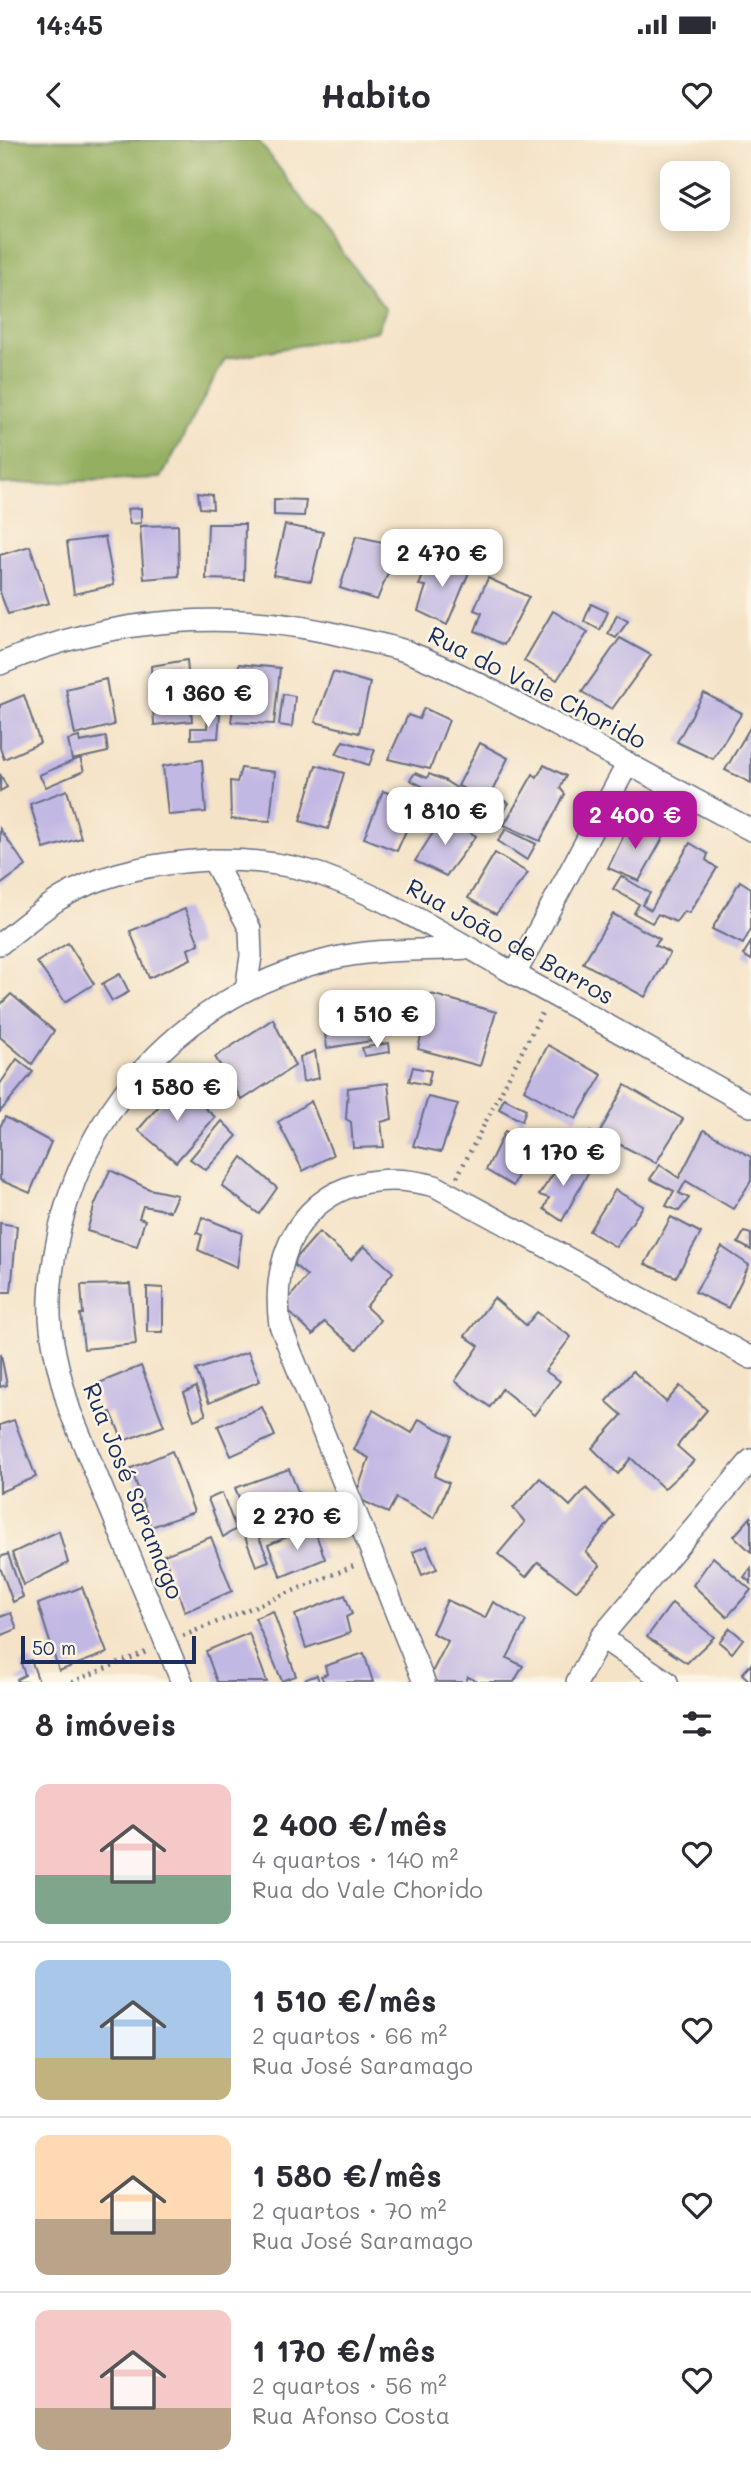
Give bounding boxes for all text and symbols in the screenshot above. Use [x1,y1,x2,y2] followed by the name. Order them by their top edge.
[35,8,103,42] text: 14:45
[320,74,431,116] text: Habito
[35,76,73,114] icon: back
[678,76,716,114] icon: heart
[660,161,730,231] map controls
[660,161,730,231] button: layers
[377,530,507,589] pin: 2 470 €
[397,537,487,567] text: 2 470 €
[423,618,652,755] street label: Rua do Vale Chorido
[143,670,273,729] pin: 1 360 €
[164,677,252,707] text: 1 360 €
[380,788,510,847] pin: 1 810 €
[570,792,700,851] pin: 2 400 €
[403,795,487,825] text: 1 810 €
[589,799,681,829] text: 2 400 €
[401,871,620,1011] street label: Rua João de Barros
[312,990,442,1050] pin: 1 510 €
[335,998,419,1028] text: 1 510 €
[112,1063,242,1123] pin: 1 580 €
[133,1071,221,1101] text: 1 580 €
[498,1128,628,1188] pin: 1 170 €
[521,1136,605,1166] text: 1 170 €
[77,1378,192,1603] street label: Rua José Saramago
[232,1492,362,1552] pin: 2 270 €
[253,1500,341,1530] text: 2 270 €
[21,1633,196,1665] scale bar
[32,1635,76,1660] text: 50 m
[35,1704,176,1744] text: 8 imóveis
[678,1705,716,1743] icon: filters
[252,1804,447,1844] text: 2 400 €/mês
[91,1812,175,1896] icon: home
[678,1835,716,1873] icon: heart
[252,1844,458,1874] text: 4 quartos · 140 m²
[252,1874,483,1904] text: Rua do Vale Chorido
[252,1980,436,2020] text: 1 510 €/mês
[91,1988,175,2072] icon: home
[678,2011,716,2049] icon: heart
[252,2020,447,2050] text: 2 quartos · 66 m²
[252,2050,473,2080] text: Rua José Saramago
[252,2155,442,2195] text: 1 580 €/mês
[91,2163,175,2247] icon: home
[678,2186,716,2224] icon: heart
[252,2195,446,2225] text: 2 quartos · 70 m²
[252,2225,473,2255] text: Rua José Saramago
[252,2330,435,2370] text: 1 170 €/mês
[91,2338,175,2422] icon: home
[678,2361,716,2399] icon: heart
[252,2370,447,2400] text: 2 quartos · 56 m²
[252,2400,450,2430] text: Rua Afonso Costa

